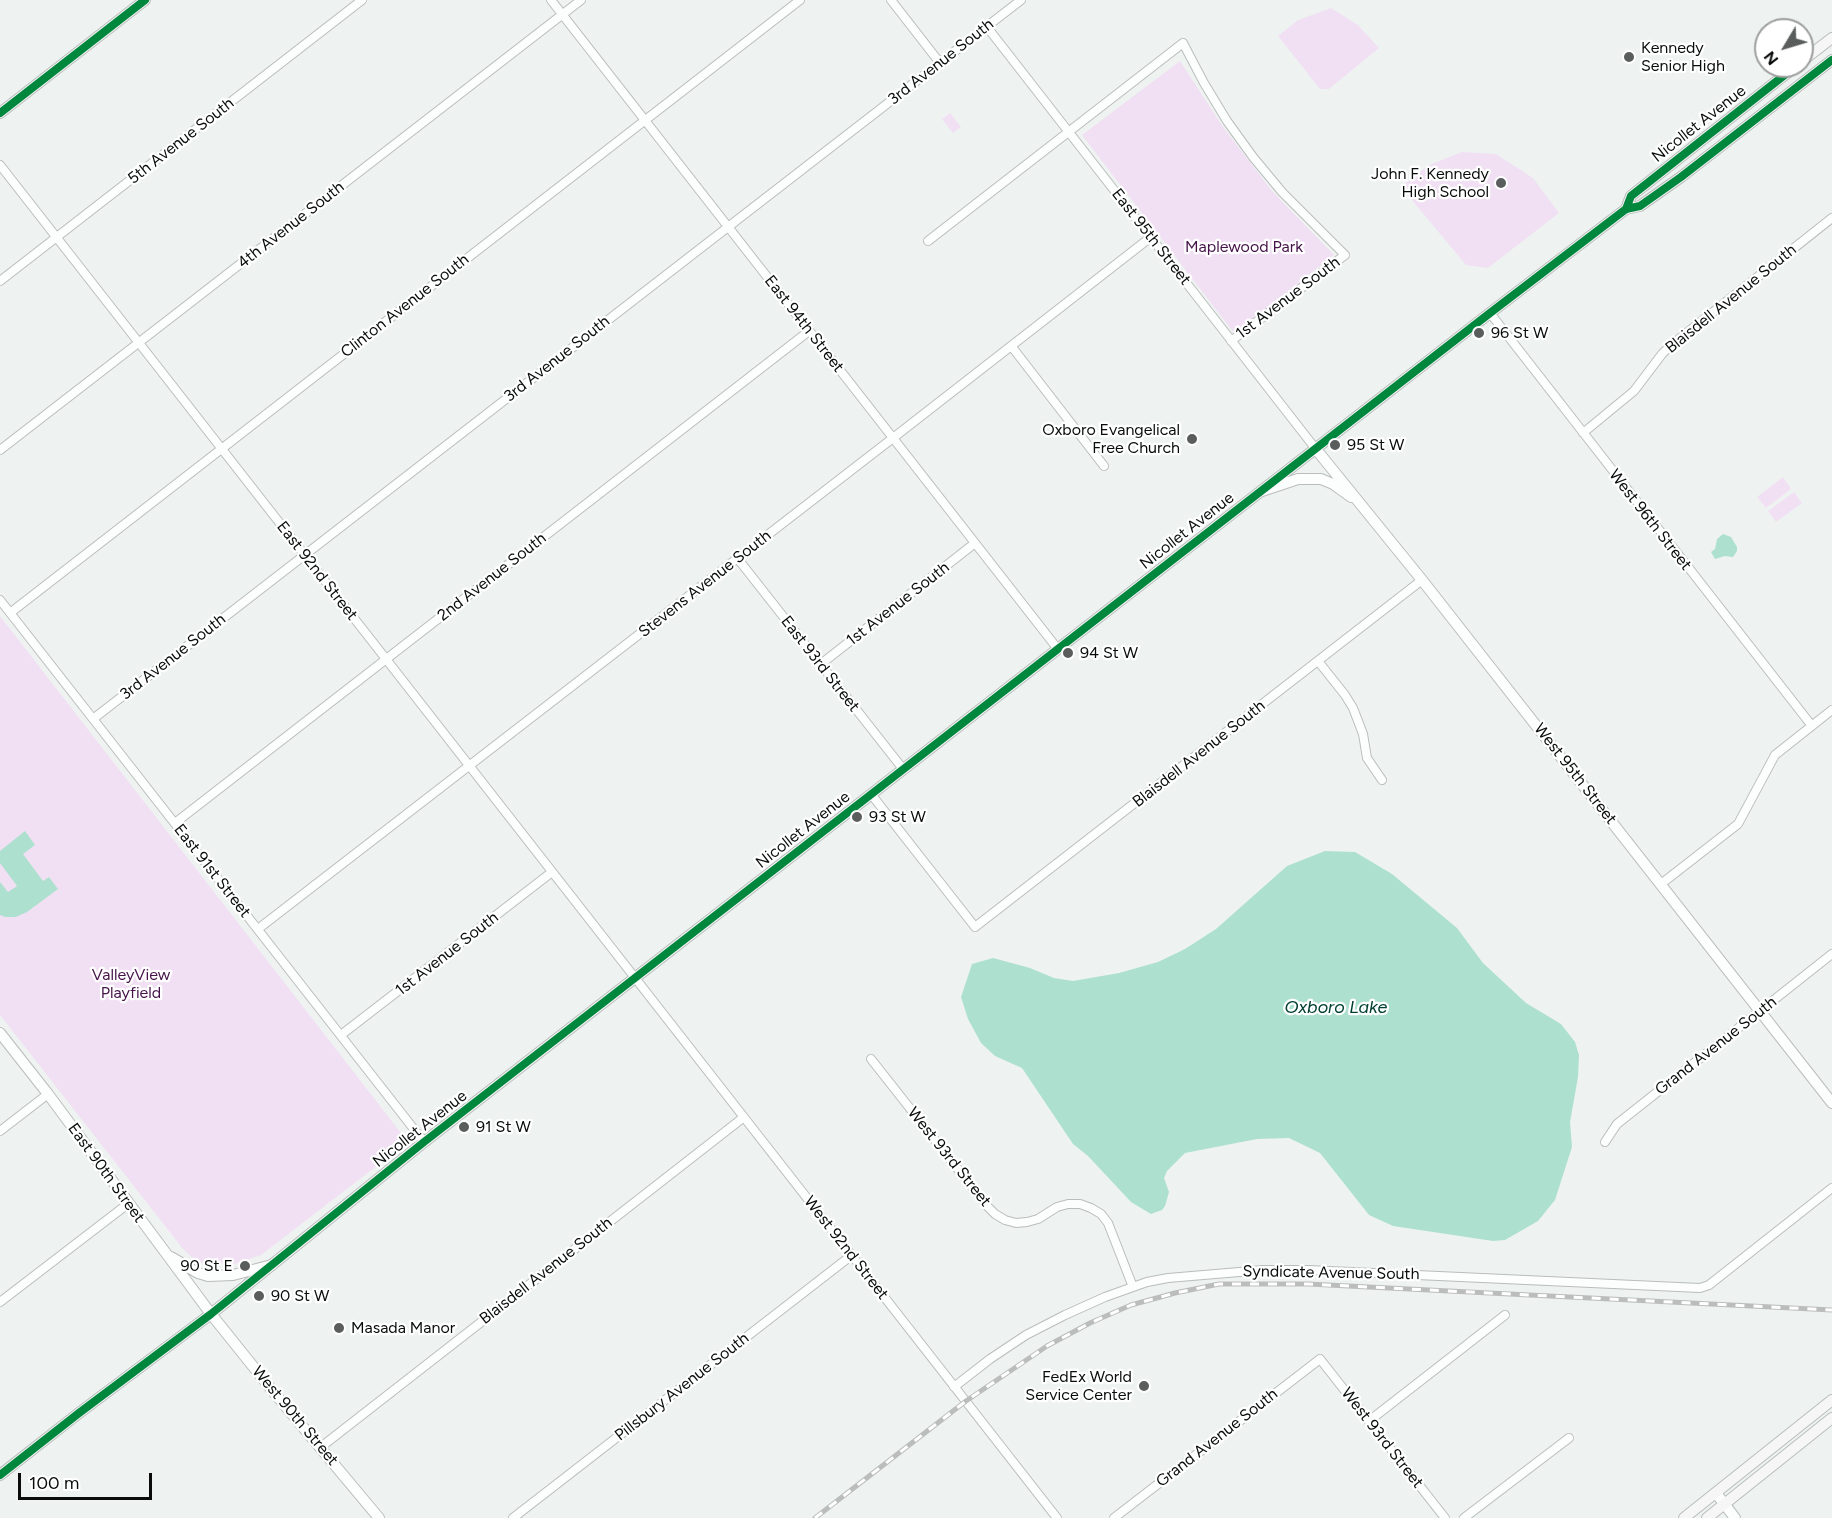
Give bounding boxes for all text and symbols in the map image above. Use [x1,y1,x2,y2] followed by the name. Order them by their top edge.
[884,15,998,109] street label: 3rd Avenue South
[1754,18,1814,78] north arrow
[1641,38,1725,76] place label: Kennedy Senior High
[1760,47,1782,69] text: N
[1622,50,1636,64] marker: Kennedy Senior High
[1648,81,1750,167] street label: Nicollet Avenue
[124,94,238,188] street label: 5th Avenue South
[1371,164,1489,202] place label: John F. Kennedy High School
[1494,176,1508,190] marker: John F. Kennedy High School
[234,177,348,273] street label: 4th Avenue South
[1107,185,1195,289] street label: East 95th Street
[1185,237,1303,257] park label: Maplewood Park
[1662,240,1800,358] street label: Blaisdell Avenue South
[337,250,473,362] street label: Clinton Avenue South
[1232,253,1344,343] street label: 1st Avenue South
[760,272,848,376] street label: East 94th Street
[500,312,614,406] street label: 3rd Avenue South
[1491,323,1548,343] place label: 96 St W
[1472,326,1486,340] marker: 96 St W
[1042,420,1180,458] place label: Oxboro Evangelical Free Church
[1185,432,1199,446] marker: Oxboro Evangelical Free Church
[1347,435,1404,455] place label: 95 St W
[1328,438,1342,452] marker: 95 St W
[1605,466,1695,574] street label: West 96th Street
[1136,488,1238,574] street label: Nicollet Avenue
[272,518,362,624] street label: East 92nd Street
[635,526,775,642] street label: Stevens Avenue South
[434,529,550,625] street label: 2nd Avenue South
[843,558,953,650] street label: 1st Avenue South
[116,610,230,704] street label: 3rd Avenue South
[777,612,863,716] street label: East 93rd Street
[1080,643,1138,663] place label: 94 St W
[1061,646,1075,660] marker: 94 St W
[1129,696,1269,812] street label: Blaisdell Avenue South
[1530,720,1620,828] street label: West 95th Street
[752,787,854,873] street label: Nicollet Avenue
[869,807,926,827] place label: 93 St W
[850,810,864,824] marker: 93 St W
[170,821,254,921] street label: East 91st Street
[392,908,502,1000] street label: 1st Avenue South
[92,965,170,1003] park label: ValleyView Playfield
[1651,993,1781,1099] street label: Grand Avenue South
[1285,997,1387,1019] water label: Oxboro Lake
[369,1086,471,1172] street label: Nicollet Avenue
[903,1103,995,1211] street label: West 93rd Street
[476,1117,531,1137] place label: 91 St W
[64,1120,148,1226] street label: East 90th Street
[457,1120,471,1134] marker: 91 St W
[800,1192,892,1304] street label: West 92nd Street
[476,1213,616,1329] street label: Blaisdell Avenue South
[180,1256,233,1276] place label: 90 St E
[238,1259,252,1273] marker: 90 St E
[1242,1262,1420,1284] street label: Syndicate Avenue South
[271,1286,329,1306] place label: 90 St W
[252,1289,266,1303] marker: 90 St W
[351,1318,455,1338] place label: Masada Manor
[332,1321,346,1335] marker: Masada Manor
[611,1329,753,1445] street label: Pillsbury Avenue South
[248,1362,342,1470] street label: West 90th Street
[1025,1367,1132,1405] place label: FedEx World Service Center
[1137,1379,1151,1393] marker: FedEx World Service Center
[1337,1384,1427,1492] street label: West 93rd Street
[1152,1385,1282,1491] street label: Grand Avenue South
[21,1461,154,1499] scale bar
[29,1472,79,1494] text: 100 m

